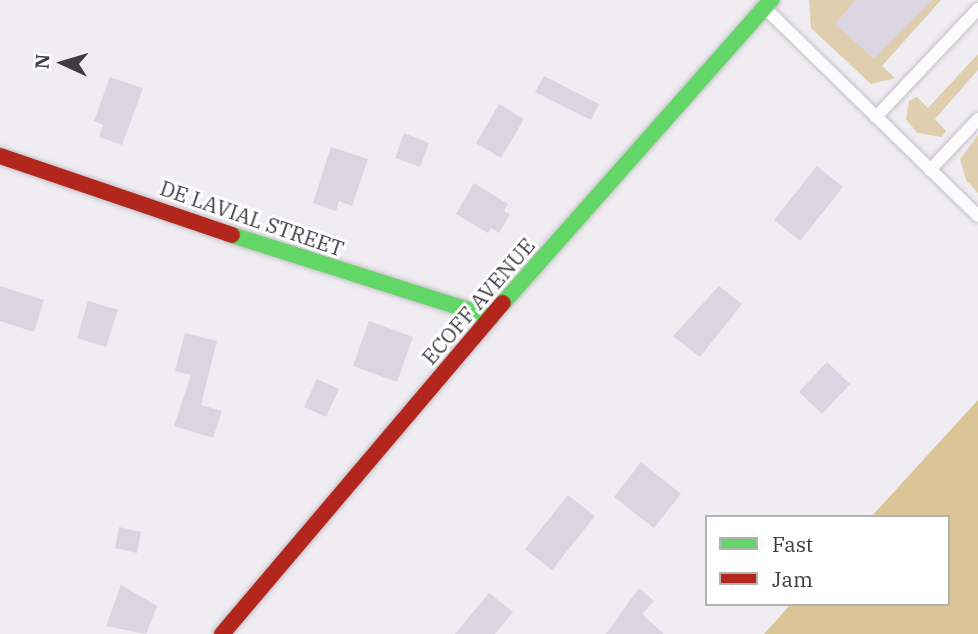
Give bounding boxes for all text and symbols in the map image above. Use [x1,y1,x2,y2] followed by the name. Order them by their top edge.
[28,28,98,98] north arrow
[30,53,55,70] text: N
[157,175,347,261] street label: DE LAVIAL STREET
[416,233,540,369] street label: ECOFF AVENUE
[705,515,950,606] legend
[772,530,813,558] text: Fast
[772,565,813,593] text: Jam

